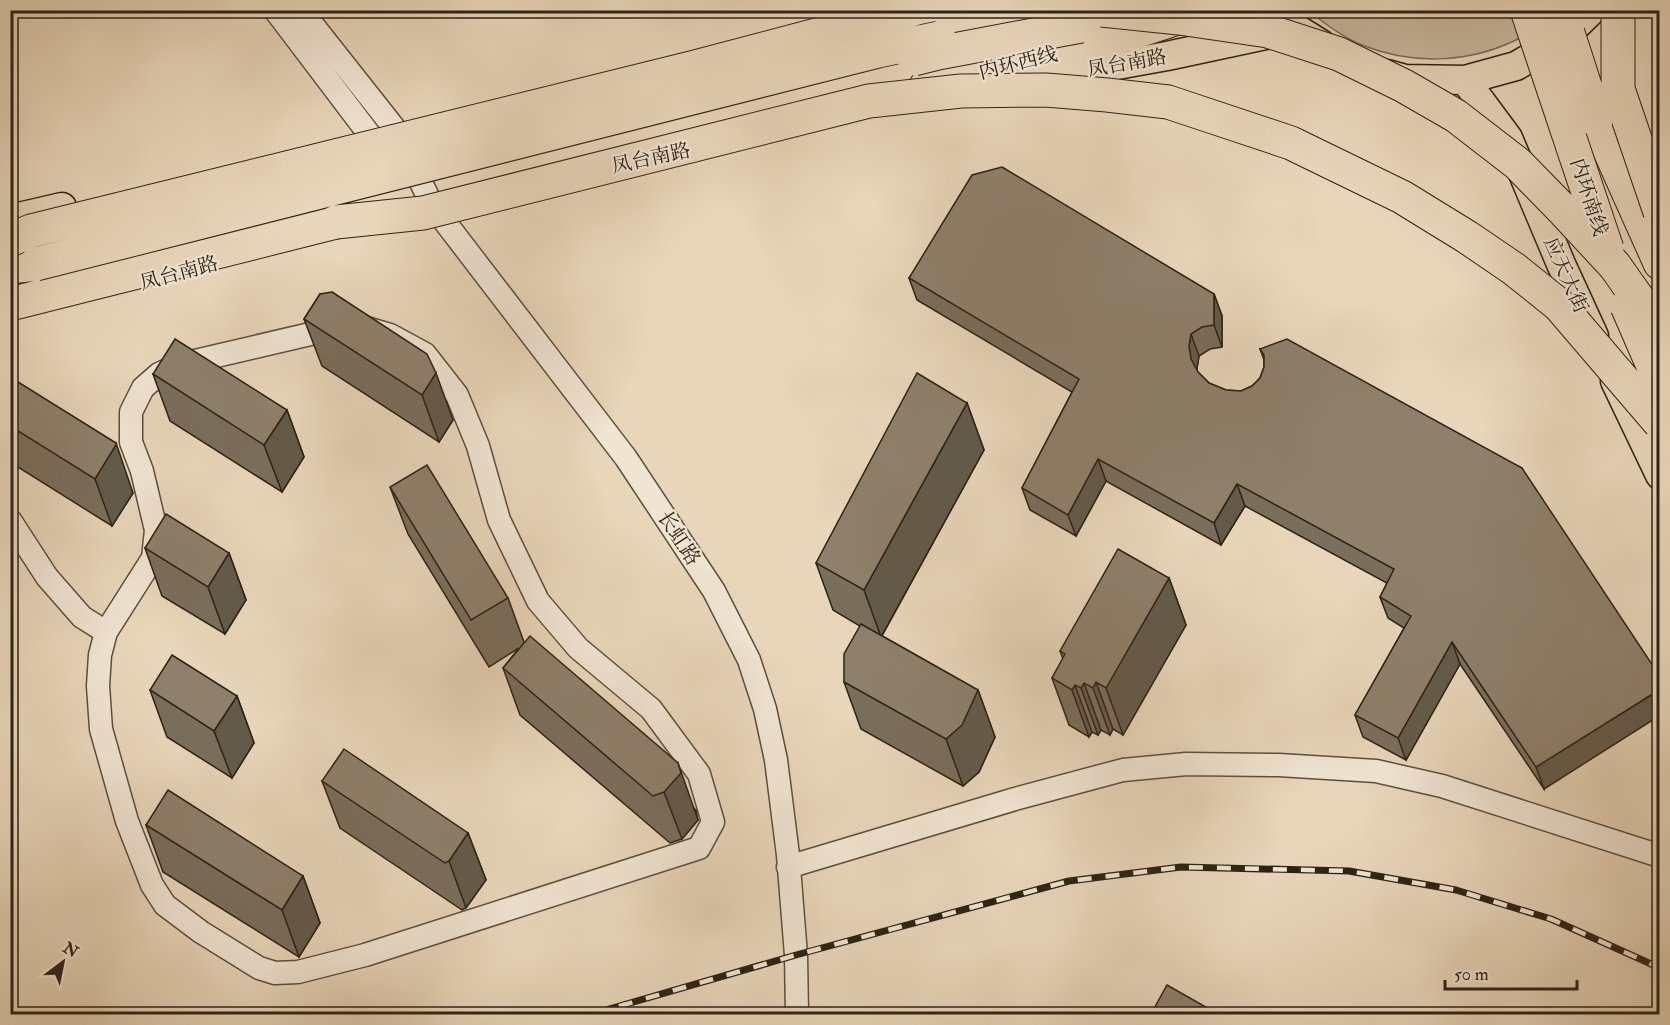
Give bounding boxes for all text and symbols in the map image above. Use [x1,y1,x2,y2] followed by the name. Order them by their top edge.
[976,41,1060,85] street label: 内环西线
[1085,44,1169,82] street label: 凤台南路
[609,137,693,179] street label: 凤台南路
[1565,155,1613,239] street label: 内环南线
[1538,233,1594,317] street label: 应天大街
[137,251,221,295] street label: 凤台南路
[652,506,706,570] street label: 长虹路
[33,932,93,992] north arrow
[58,937,82,963] text: N
[1445,953,1577,991] scale bar
[1454,963,1489,986] text: 50 m

